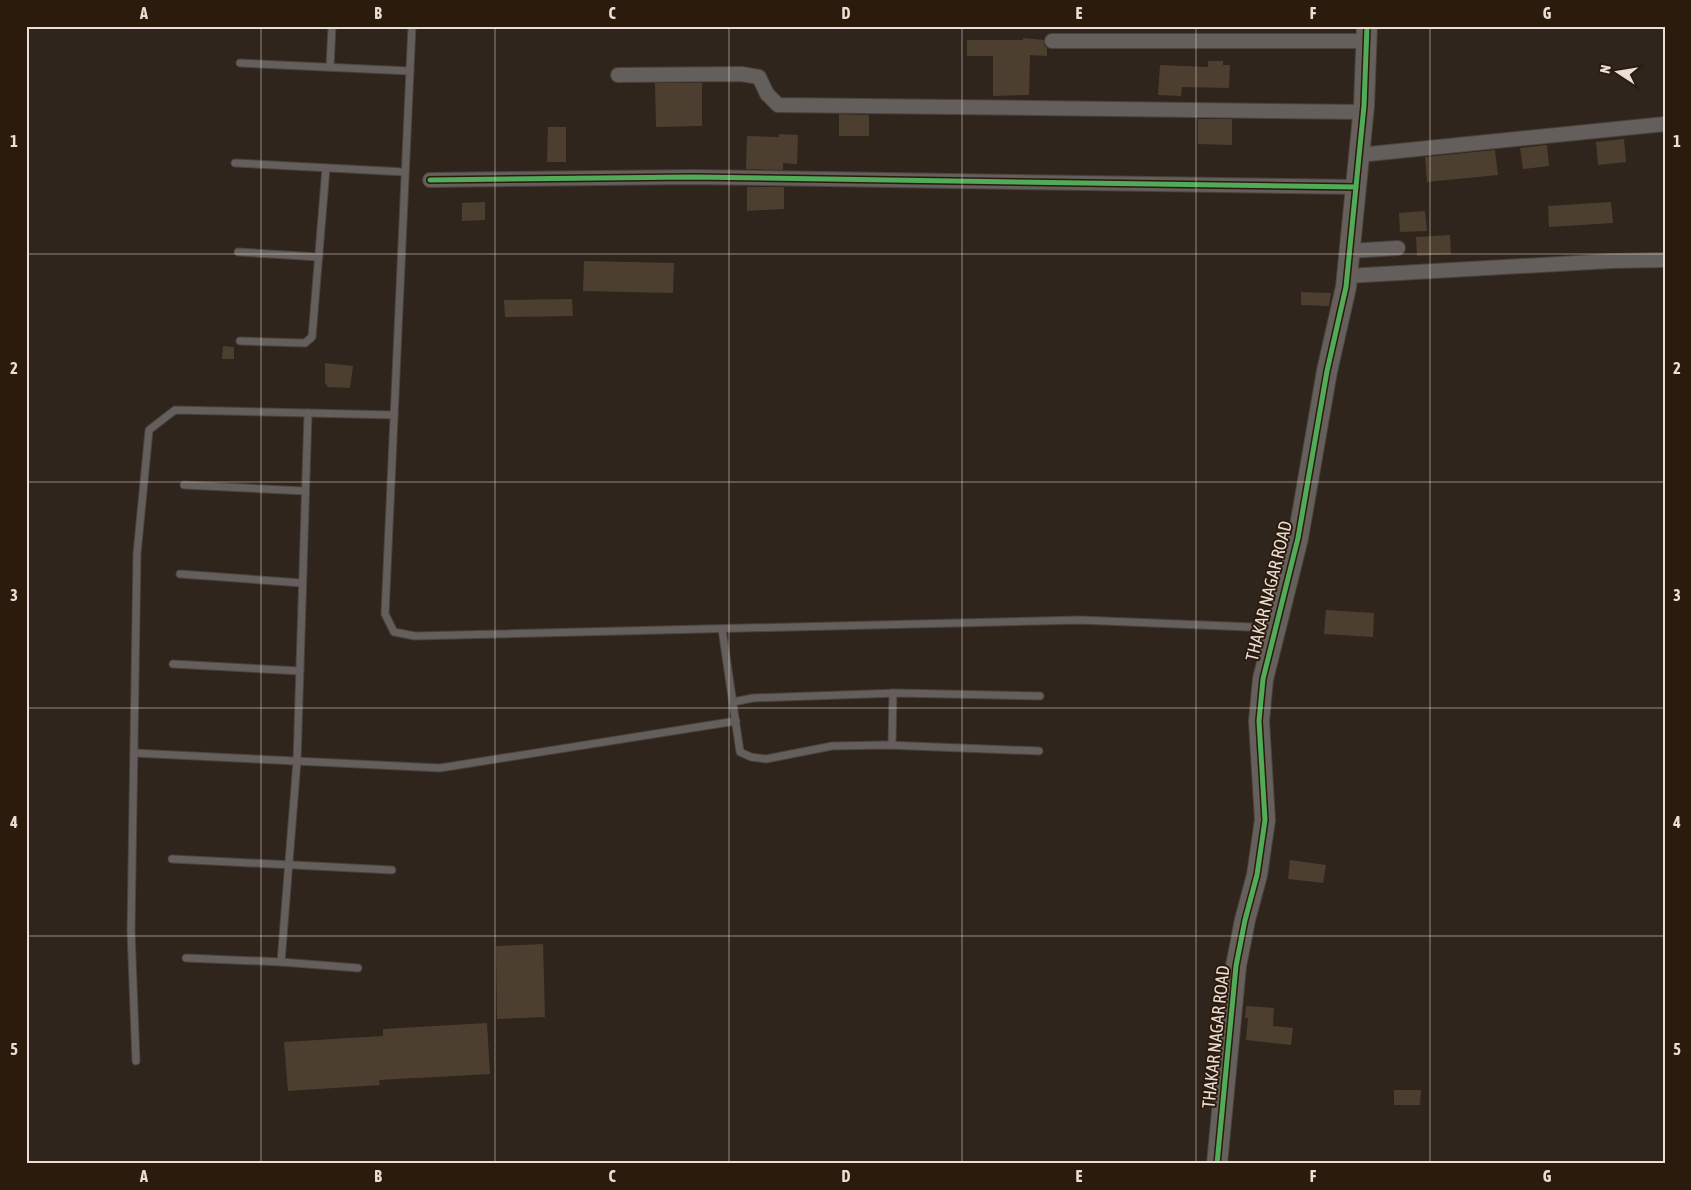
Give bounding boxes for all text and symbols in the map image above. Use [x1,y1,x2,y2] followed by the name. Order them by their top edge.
[139,4,148,22] text: A
[374,4,382,22] text: B
[608,4,616,22] text: C
[842,4,851,22] text: D
[1076,4,1083,22] text: E
[1310,4,1317,22] text: F
[1543,4,1552,22] text: G
[1594,48,1644,98] north arrow
[1597,64,1614,75] text: N
[10,132,18,150] text: 1
[1673,132,1681,150] text: 1
[10,359,18,377] text: 2
[1673,359,1681,377] text: 2
[1241,519,1296,663] street label: THAKAR NAGAR ROAD
[10,586,18,604] text: 3
[1673,586,1681,604] text: 3
[9,813,18,831] text: 4
[1672,813,1681,831] text: 4
[1198,964,1233,1110] street label: THAKAR NAGAR ROAD
[10,1040,18,1058] text: 5
[1673,1040,1681,1058] text: 5
[139,1167,148,1185] text: A
[374,1167,382,1185] text: B
[608,1167,616,1185] text: C
[842,1167,851,1185] text: D
[1076,1167,1083,1185] text: E
[1310,1167,1317,1185] text: F
[1543,1167,1552,1185] text: G

